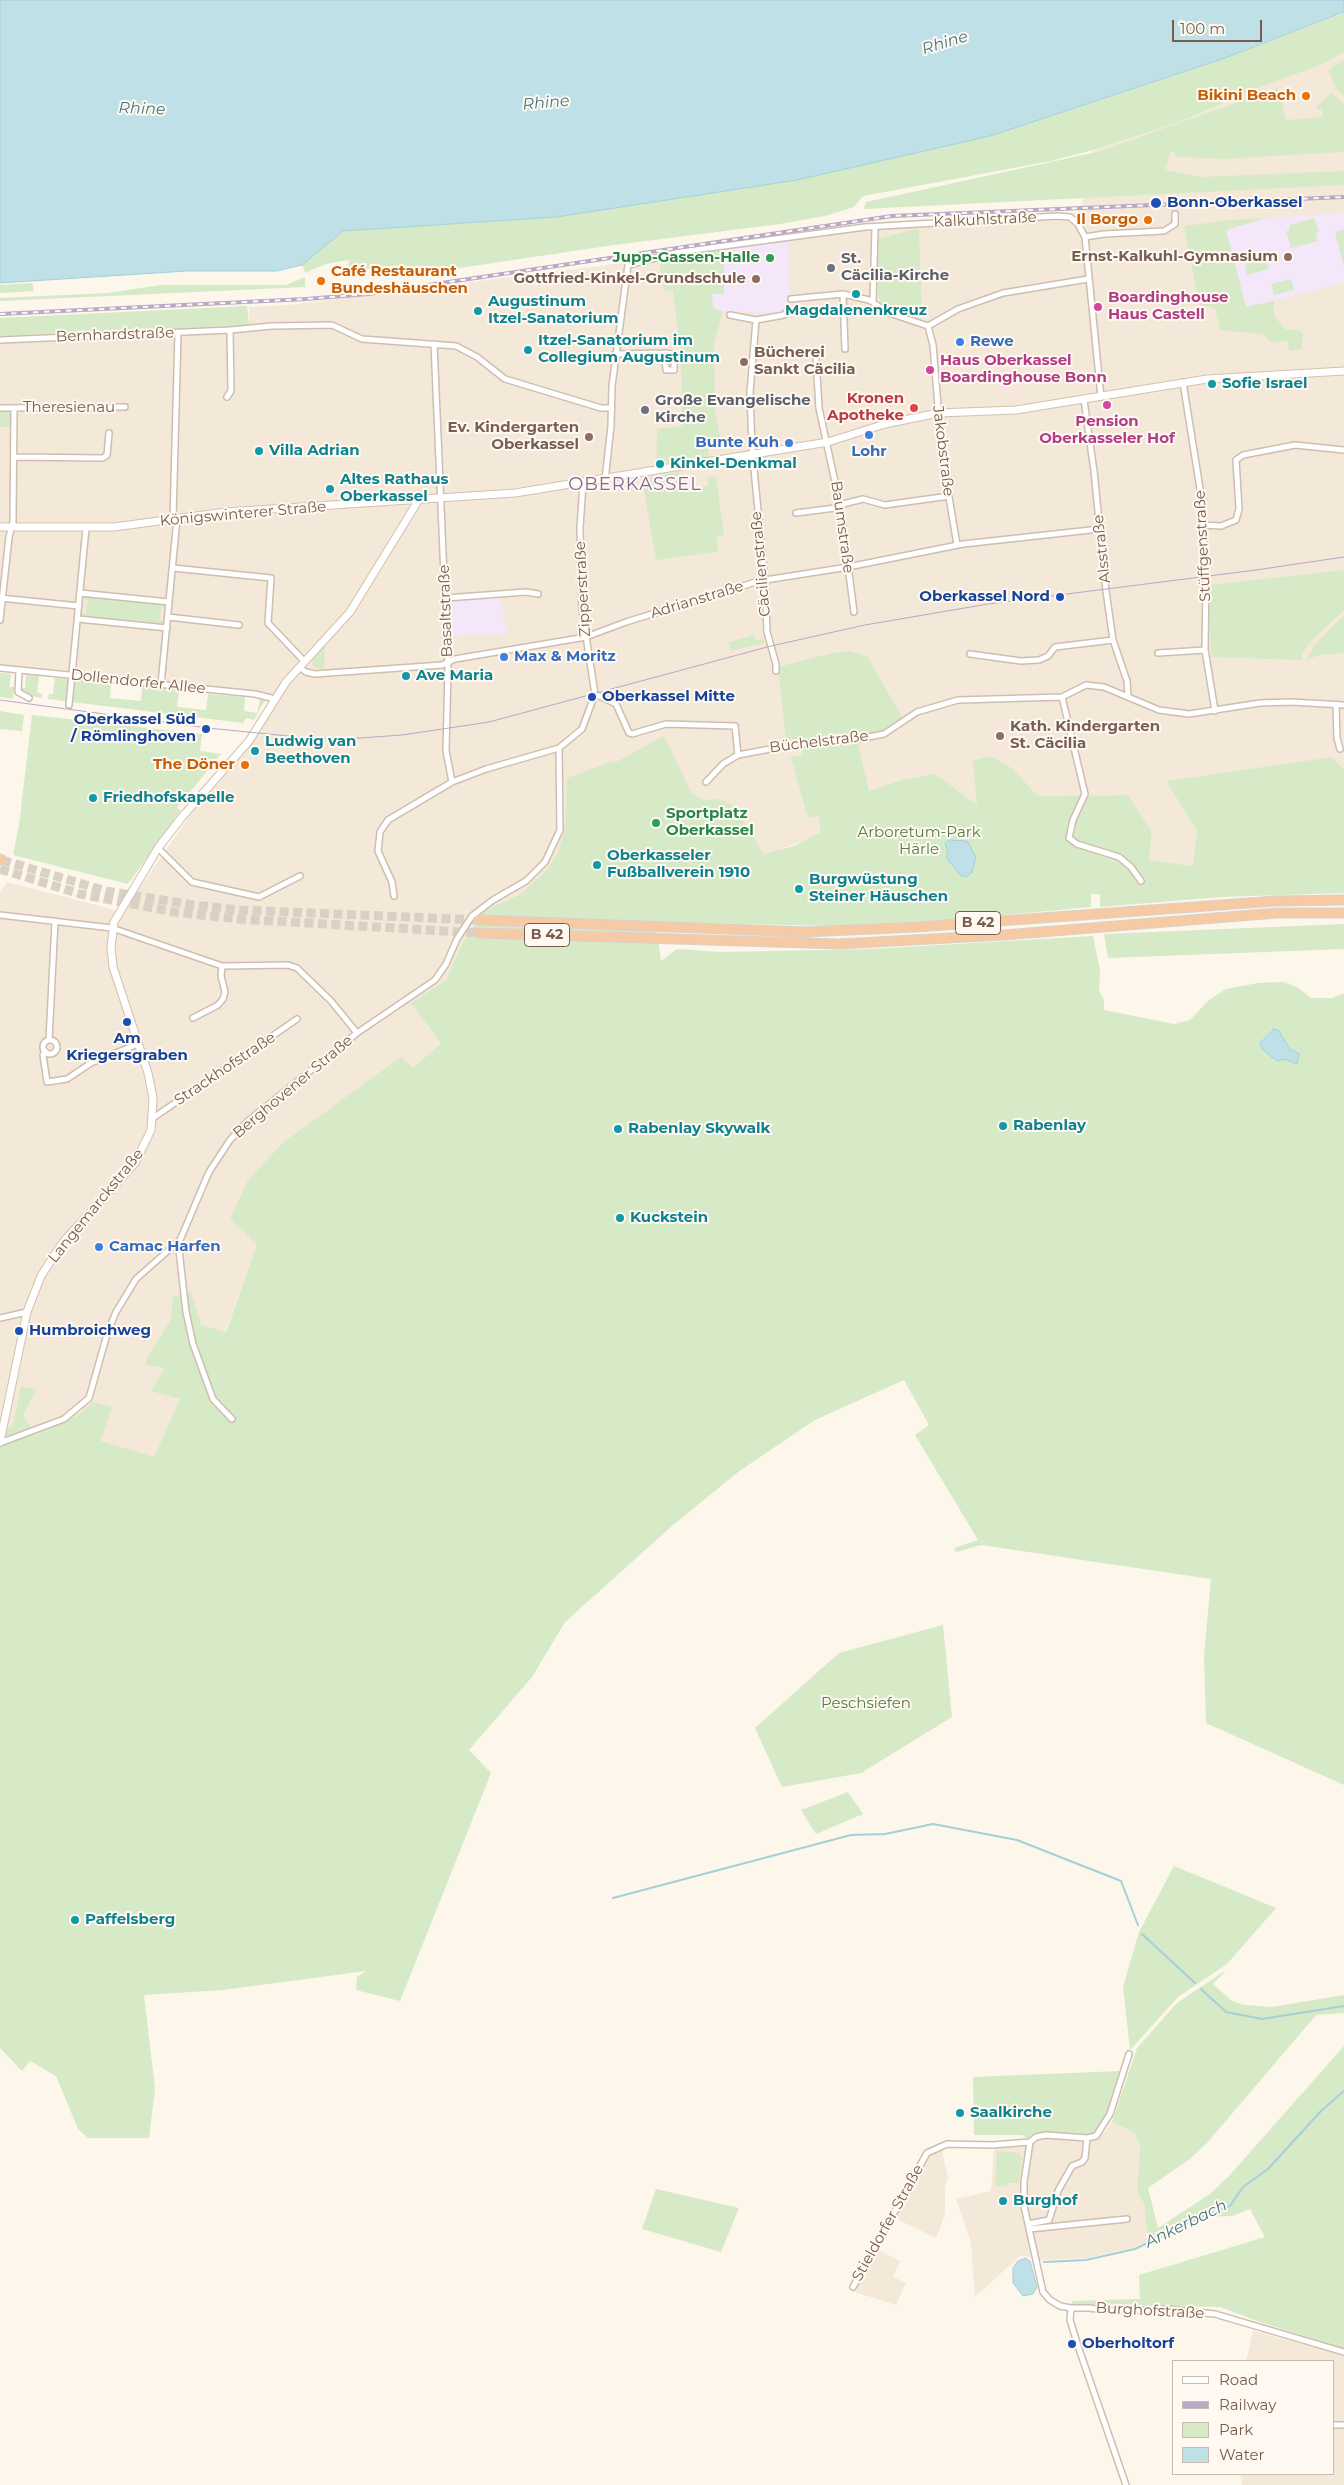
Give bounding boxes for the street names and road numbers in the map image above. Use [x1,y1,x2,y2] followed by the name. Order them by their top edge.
[933,208,1037,232] street label: Kalkuhlstraße
[56,324,174,346] street label: Bernhardstraße
[23,399,115,417] street label: Theresienau
[929,405,957,497] street label: Jakobstraße
[827,480,857,574] street label: Baumstraße
[1191,490,1215,602] street label: Stüffgenstraße
[159,498,327,530] street label: Königswinterer Straße
[747,511,775,617] street label: Cäcilienstraße
[1089,514,1115,584] street label: Alsstraße
[572,541,594,637] street label: Zipperstraße
[435,564,457,658] street label: Basaltstraße
[648,577,746,623] street label: Adrianstraße
[70,666,206,698] street label: Dollendorfer Allee
[768,727,870,757] street label: Büchelstraße
[956,911,1000,934] road number: B 42
[524,924,570,946] road number: B 42
[171,1028,279,1110] street label: Strackhofstraße
[230,1032,356,1142] street label: Berghovener Straße
[44,1145,148,1267] street label: Langemarckstraße
[848,2162,928,2284] street label: Stieldorfer Straße
[1095,2299,1205,2323] street label: Burghofstraße

